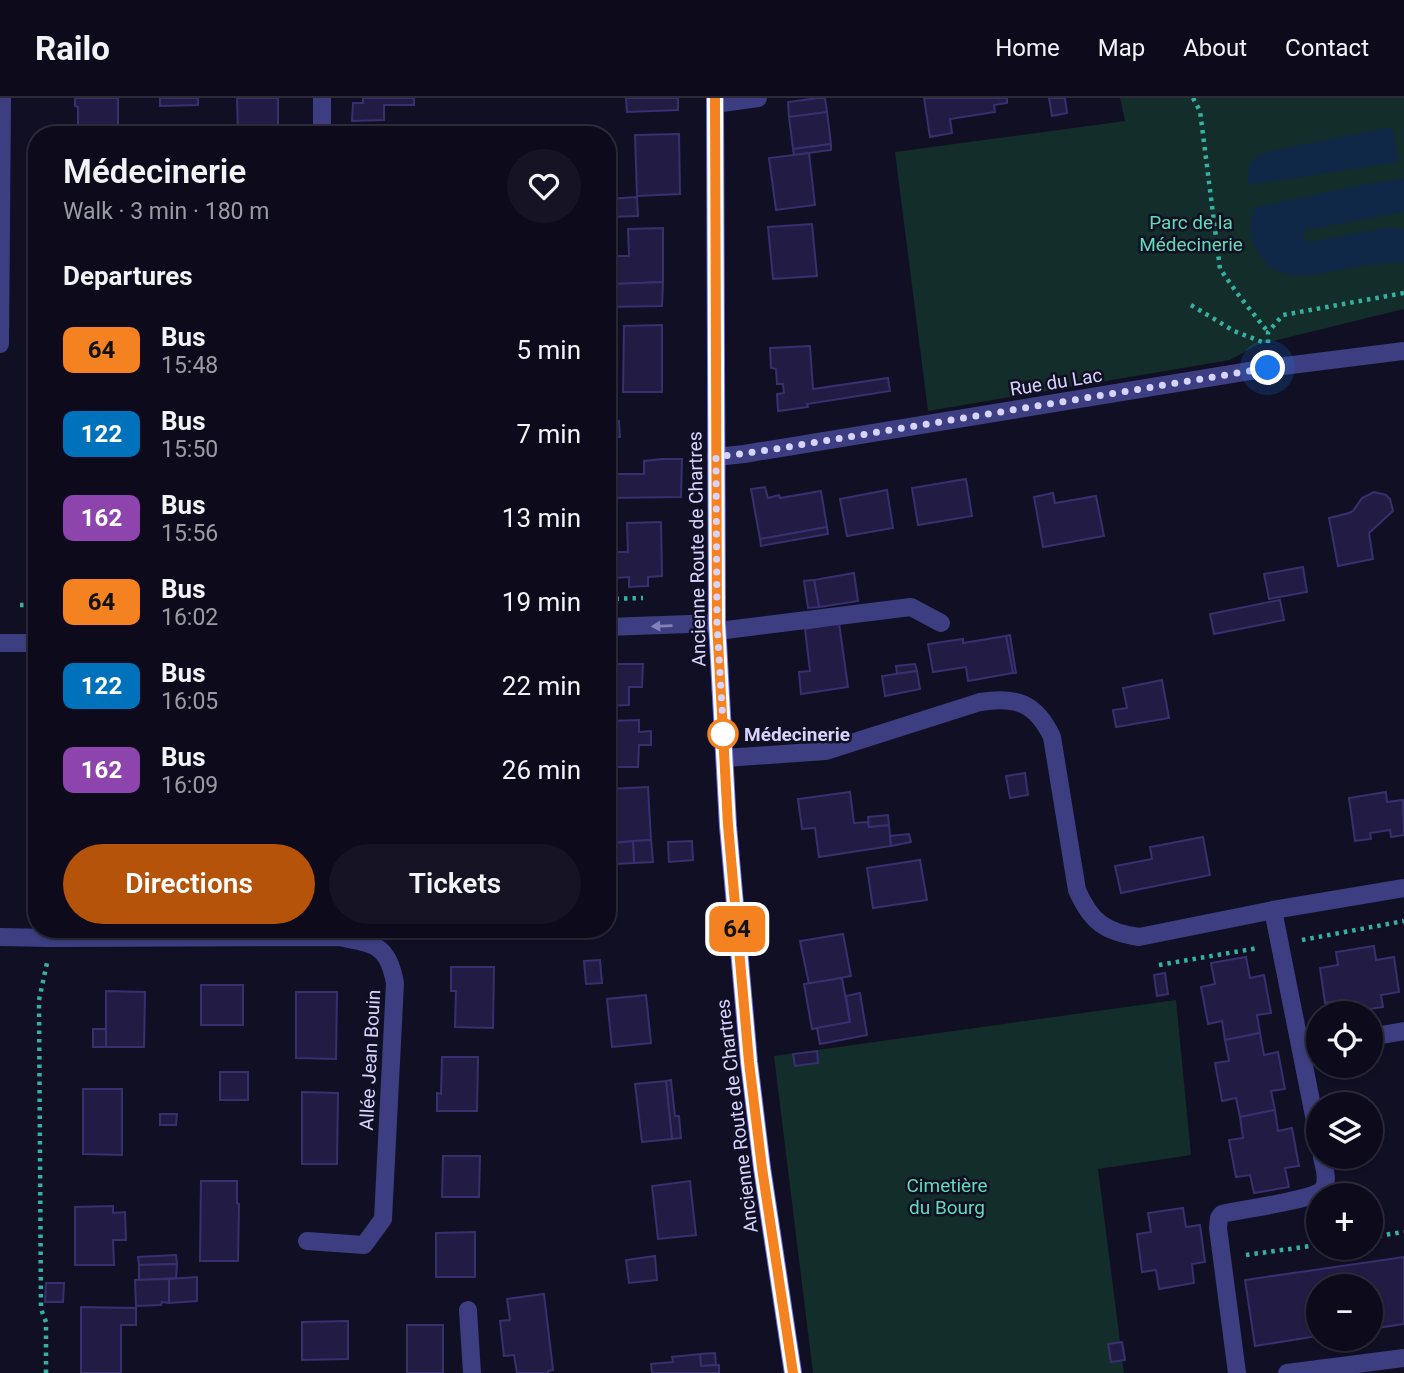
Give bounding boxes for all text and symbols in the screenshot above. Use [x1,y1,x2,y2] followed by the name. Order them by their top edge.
[35,29,110,68] text: Railo
[995,34,1060,62] text: Home
[1098,34,1145,62] text: Map
[1183,34,1247,62] text: About
[1285,34,1369,62] text: Contact
[507,149,581,223] button: heart
[63,152,246,191] text: Médecinerie
[63,198,269,225] text: Walk · 3 min · 180 m
[1139,211,1243,256] park label: Parc de la Médecinerie
[63,261,193,291] text: Departures
[161,322,206,352] text: Bus
[516,335,581,365] text: 5 min
[88,336,115,364] text: 64
[1250,350,1285,385] your location
[161,352,218,379] text: 15:48
[1008,363,1104,401] street label: Rue du Lac
[161,406,206,436] text: Bus
[516,419,581,449] text: 7 min
[81,420,122,448] text: 122
[683,431,711,667] street label: Ancienne Route de Chartres
[161,436,218,463] text: 15:50
[161,490,206,520] text: Bus
[502,503,581,533] text: 13 min
[81,504,122,532] text: 162
[161,520,218,547] text: 15:56
[161,574,206,604] text: Bus
[502,587,581,617] text: 19 min
[88,588,115,616] text: 64
[161,604,218,631] text: 16:02
[651,620,673,631] one-way arrow
[161,658,206,688] text: Bus
[502,671,581,701] text: 22 min
[81,672,122,700] text: 122
[161,688,218,715] text: 16:05
[708,719,738,749] marker: Médecinerie
[744,723,850,746] place label: Médecinerie
[161,742,206,772] text: Bus
[502,755,581,785] text: 26 min
[81,756,122,784] text: 162
[161,772,218,799] text: 16:09
[63,844,315,924] button: Directions
[329,844,581,924] button: Tickets
[706,906,768,952] line badge: 64
[723,915,751,943] text: 64
[355,989,385,1131] street label: Allée Jean Bouin
[711,998,763,1234] street label: Ancienne Route de Chartres
[1306,1001,1383,1351] map controls
[1306,1001,1383,1078] button: locate
[1306,1092,1383,1169] button: layers
[907,1174,987,1219] park label: Cimetière du Bourg
[1306,1183,1383,1260] button: +
[1306,1274,1383,1351] button: −

